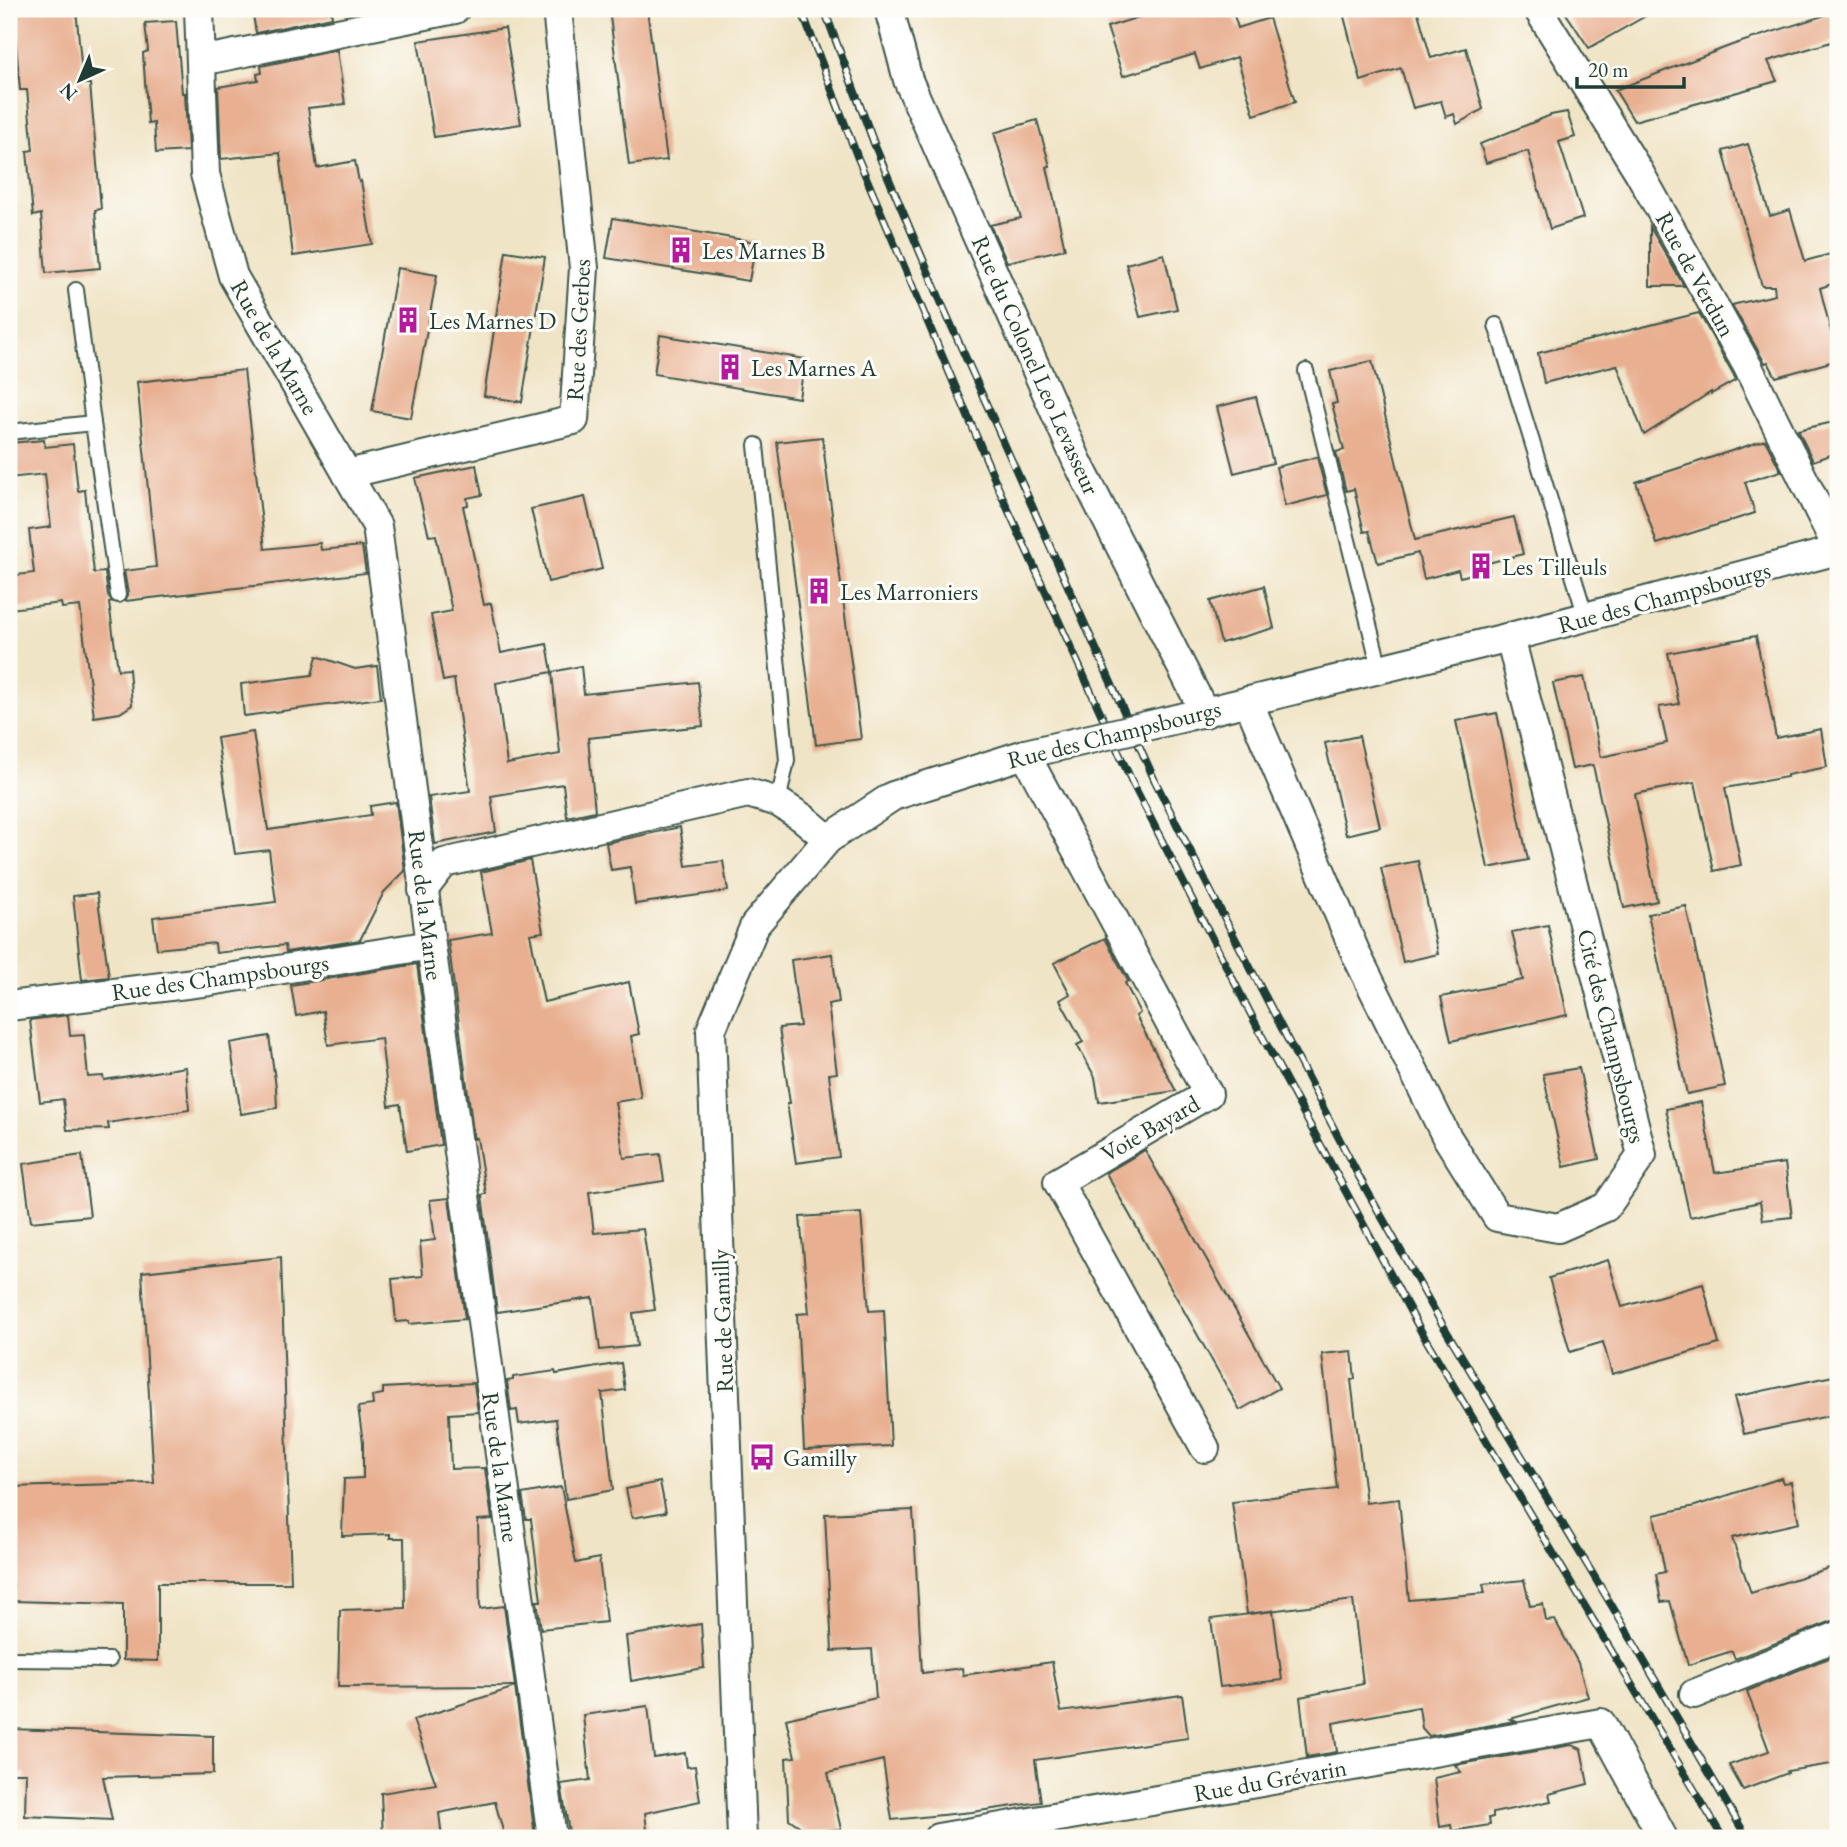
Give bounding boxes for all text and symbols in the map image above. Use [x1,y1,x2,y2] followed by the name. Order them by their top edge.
[46,46,116,116] north arrow
[1577,46,1684,90] scale bar
[1588,56,1629,83] text: 20 m
[54,77,83,106] text: N
[1649,206,1743,342] street label: Rue de Verdun
[965,230,1107,500] street label: Rue du Colonel Leo Levasseur
[666,235,696,265] building icon: Les Marnes B
[702,235,825,266] place label: Les Marnes B
[559,258,597,402] street label: Rue des Gerbes
[224,274,326,420] street label: Rue de la Marne
[393,305,423,335] building icon: Les Marnes D
[429,305,556,336] place label: Les Marnes D
[715,352,745,382] building icon: Les Marnes A
[751,352,877,383] place label: Les Marnes A
[1466,551,1496,581] building icon: Les Tilleuls
[1502,551,1607,582] place label: Les Tilleuls
[1554,554,1774,640] street label: Rue des Champsbourgs
[804,576,834,606] building icon: Les Marroniers
[840,576,978,607] place label: Les Marroniers
[1004,692,1224,776] street label: Rue des Champsbourgs
[401,828,451,982] street label: Rue de la Marne
[1570,926,1654,1146] street label: Cité des Champsbourgs
[109,946,331,1008] street label: Rue des Champsbourgs
[1095,1087,1206,1169] street label: Voie Bayard
[704,1248,740,1393] street label: Rue de Gamilly
[475,1390,527,1544] street label: Rue de la Marne
[747,1442,777,1472] bus stop icon: Gamilly
[783,1442,857,1473] place label: Gamilly
[1191,1751,1349,1809] street label: Rue du Grévarin

